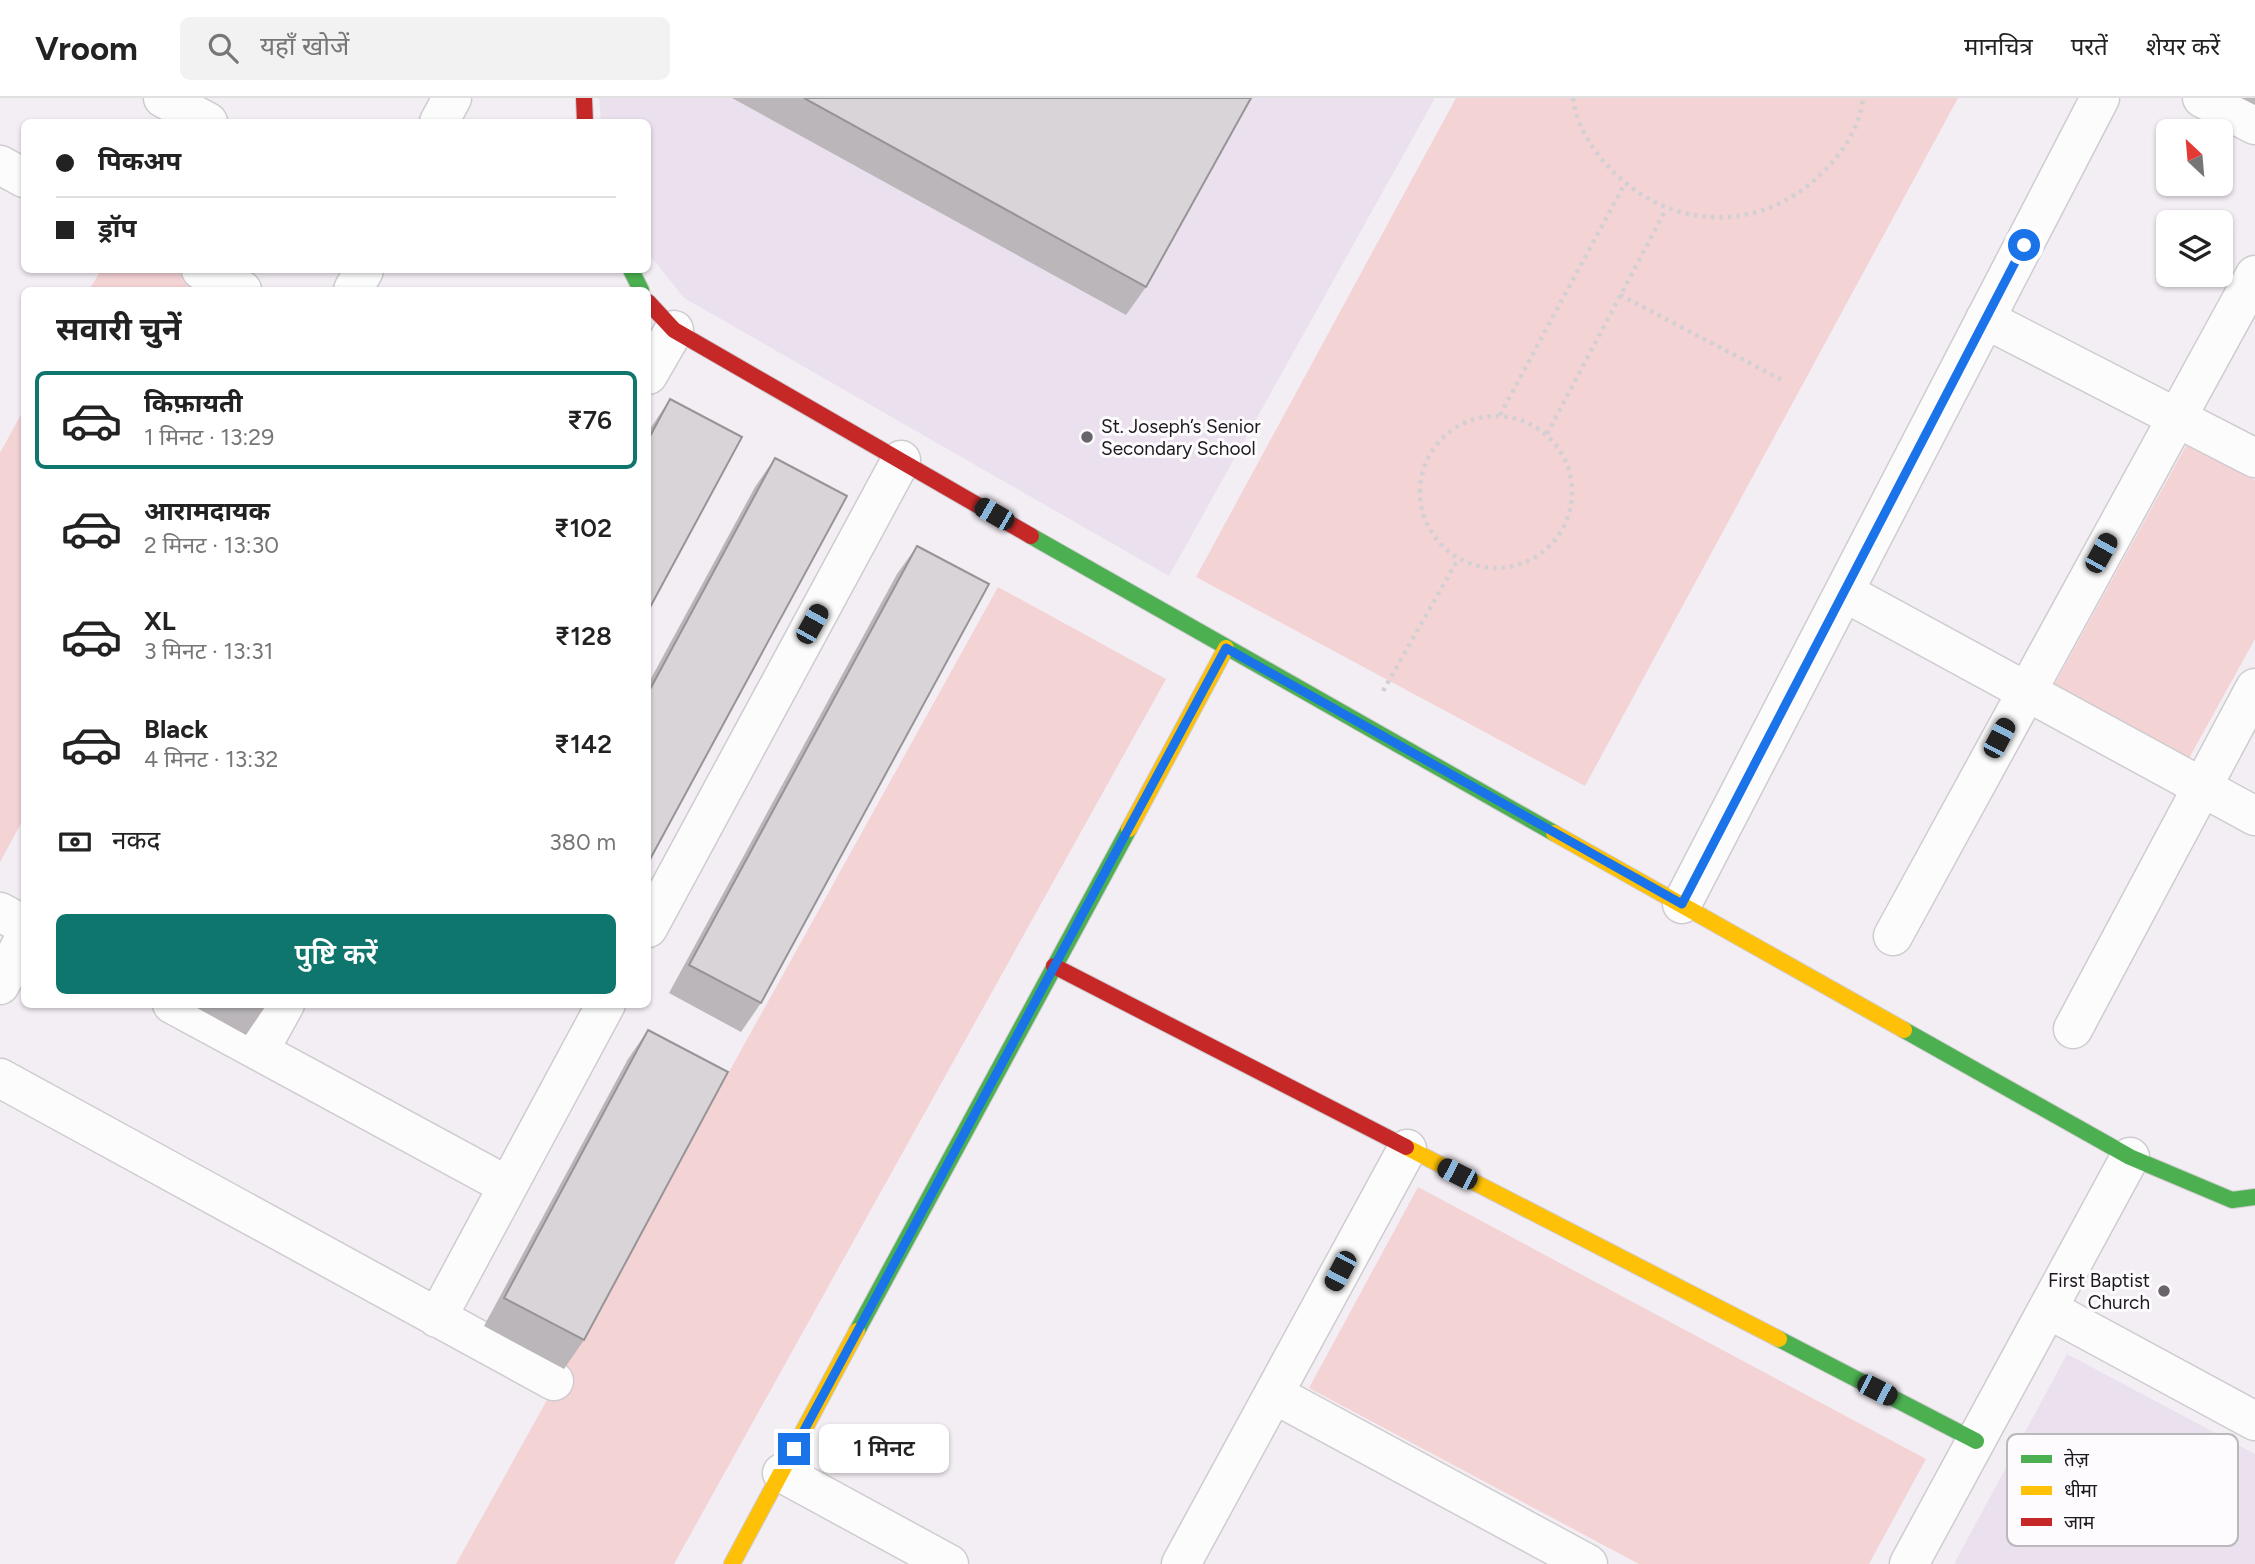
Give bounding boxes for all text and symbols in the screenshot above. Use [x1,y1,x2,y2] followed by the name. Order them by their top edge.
[180,17,670,80] search box
[35,29,138,68] text: Vroom
[204,29,242,67] icon: search
[260,30,349,62] text: यहाँ खोजें
[1964,32,2033,61] text: मानचित्र
[2071,32,2108,61] text: परतें
[2146,32,2220,61] text: शेयर करें
[2156,119,2233,196] north arrow
[2156,119,2233,287] map controls
[98,145,181,177] text: पिकअप
[2156,210,2233,287] button: layers
[98,212,136,244] text: ड्रॉप
[2008,229,2040,261] route start
[56,310,181,348] text: सवारी चुनें
[144,387,243,419] text: किफ़ायती
[60,389,123,452] icon: car
[567,404,612,436] text: ₹76
[1101,415,1261,460] place label: St. Joseph’s Senior Secondary School
[144,423,274,451] text: 1 मिनट · 13:29
[1079,429,1095,445] marker: St. Joseph’s Senior Secondary School
[971,494,1018,534] car
[144,495,270,527] text: आरामदायक
[60,497,123,560] icon: car
[554,512,612,544] text: ₹102
[2082,530,2121,576] car
[144,531,279,559] text: 2 मिनट · 13:30
[793,601,832,647] car
[60,605,123,668] icon: car
[144,605,176,637] text: XL
[554,620,612,652] text: ₹128
[144,637,273,665] text: 3 मिनट · 13:31
[60,713,123,776] icon: car
[144,713,208,745] text: Black
[1980,715,2019,761] car
[554,728,612,760] text: ₹142
[144,745,278,773] text: 4 मिनट · 13:32
[56,823,94,861] icon: cash
[112,824,160,856] text: नकद
[549,828,616,856] text: 380 m
[56,914,616,994] button: पुष्टि करें
[1434,1155,1481,1193] car
[1321,1248,1360,1294] car
[2048,1269,2150,1314] place label: First Baptist Church
[2156,1283,2172,1299] marker: First Baptist Church
[1854,1371,1901,1409] car
[818,1424,948,1474] callout: 1 मिनट
[778,1433,810,1465] route end
[853,1434,915,1462] text: 1 मिनट
[2007,1434,2238,1546] legend
[2064,1448,2090,1471] text: तेज़
[2064,1479,2098,1502] text: धीमा
[2064,1511,2095,1534] text: जाम

